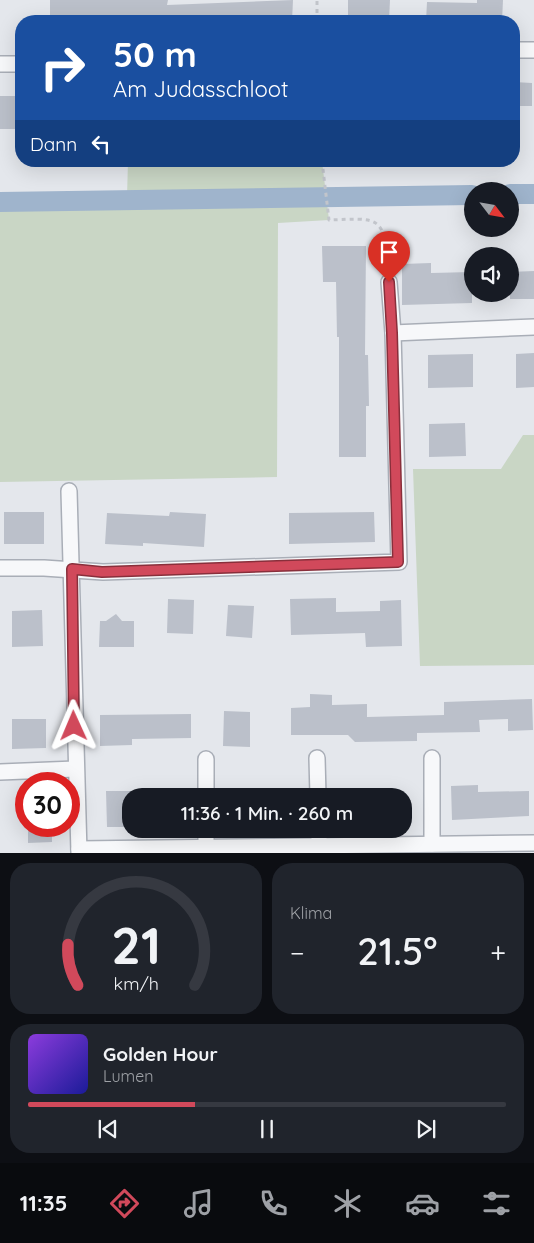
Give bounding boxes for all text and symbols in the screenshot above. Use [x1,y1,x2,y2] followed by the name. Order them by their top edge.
[113,32,197,76] text: 50 m
[30,35,95,100] icon: right
[113,75,288,103] text: Am Judasschloot
[87,130,115,158] icon: left
[30,132,77,156] text: Dann
[464,182,519,238] north arrow
[464,182,519,302] map controls
[368,231,410,282] pin
[375,238,403,266] icon: arrive
[464,247,519,302] button: sound
[47,699,99,751] position arrow
[15,772,80,837] speed limit sign: 30
[181,801,353,825] text: 11:36 · 1 Min. · 260 m
[290,903,332,923] text: Klima
[111,912,161,977] text: 21
[357,927,438,975] text: 21.5°
[290,935,305,970] text: −
[490,935,506,970] text: +
[113,972,159,994] text: km/h
[103,1042,218,1066] text: Golden Hour
[103,1066,154,1086] text: Lumen
[94,1115,122,1143] icon: previous
[253,1115,281,1143] icon: pause
[412,1115,440,1143] icon: next
[107,1186,142,1221] icon: directions
[181,1186,216,1221] icon: music
[256,1186,291,1221] icon: phone
[330,1186,365,1221] icon: climate
[405,1186,440,1221] icon: car
[479,1186,514,1221] icon: filters
[20,1189,67,1217] text: 11:35

